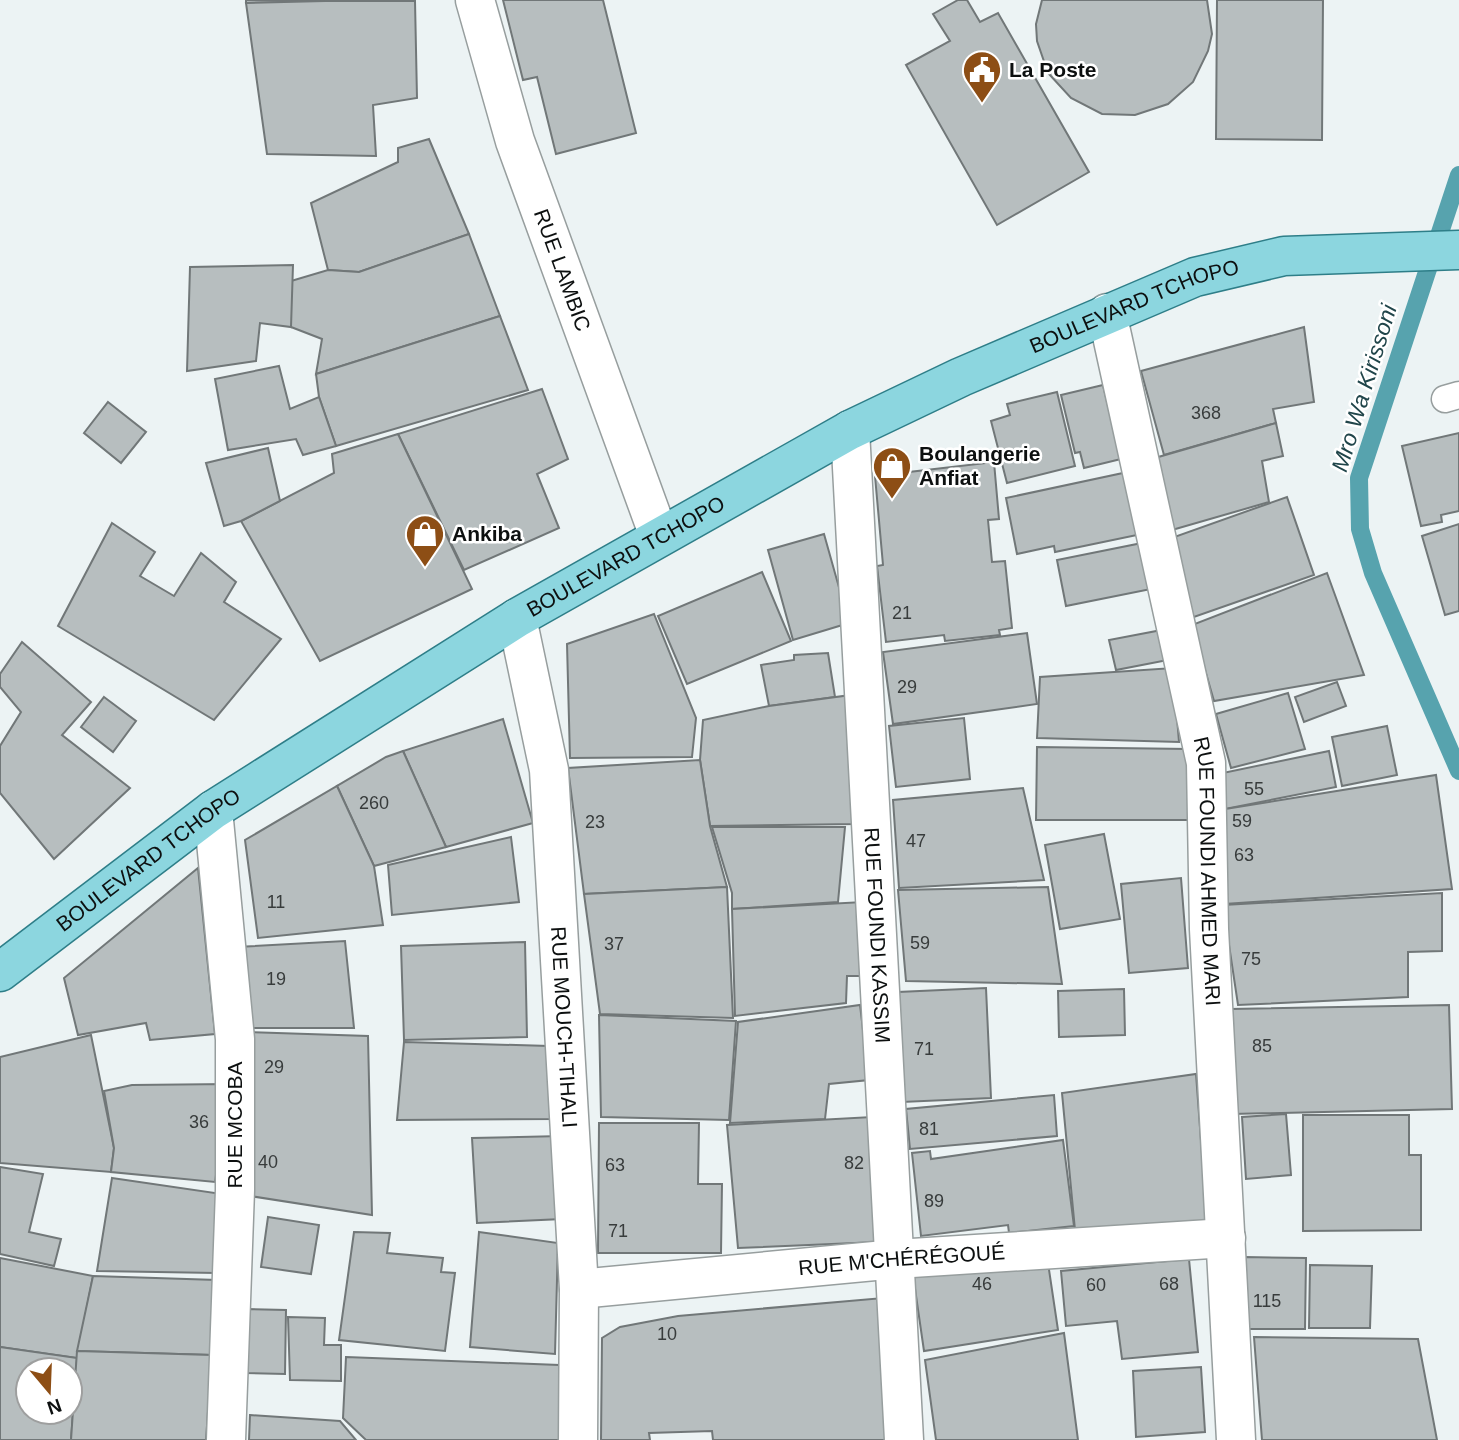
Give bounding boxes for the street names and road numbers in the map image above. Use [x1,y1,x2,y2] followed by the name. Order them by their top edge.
[530,206,595,334] street label: RUE LAMBIC
[1026,255,1241,357] street label: BOULEVARD TCHOPO
[523,491,728,621] street label: BOULEVARD TCHOPO
[1190,734,1225,1007] street label: RUE FOUNDI AHMED MARI
[52,784,244,936] street label: BOULEVARD TCHOPO
[860,827,895,1044] street label: RUE FOUNDI KASSIM
[547,926,582,1129] street label: RUE MOUCH-TIHALI
[223,1061,246,1189] street label: RUE MCOBA
[797,1240,1006,1279] street label: RUE M'CHÉRÉGOUÉ

